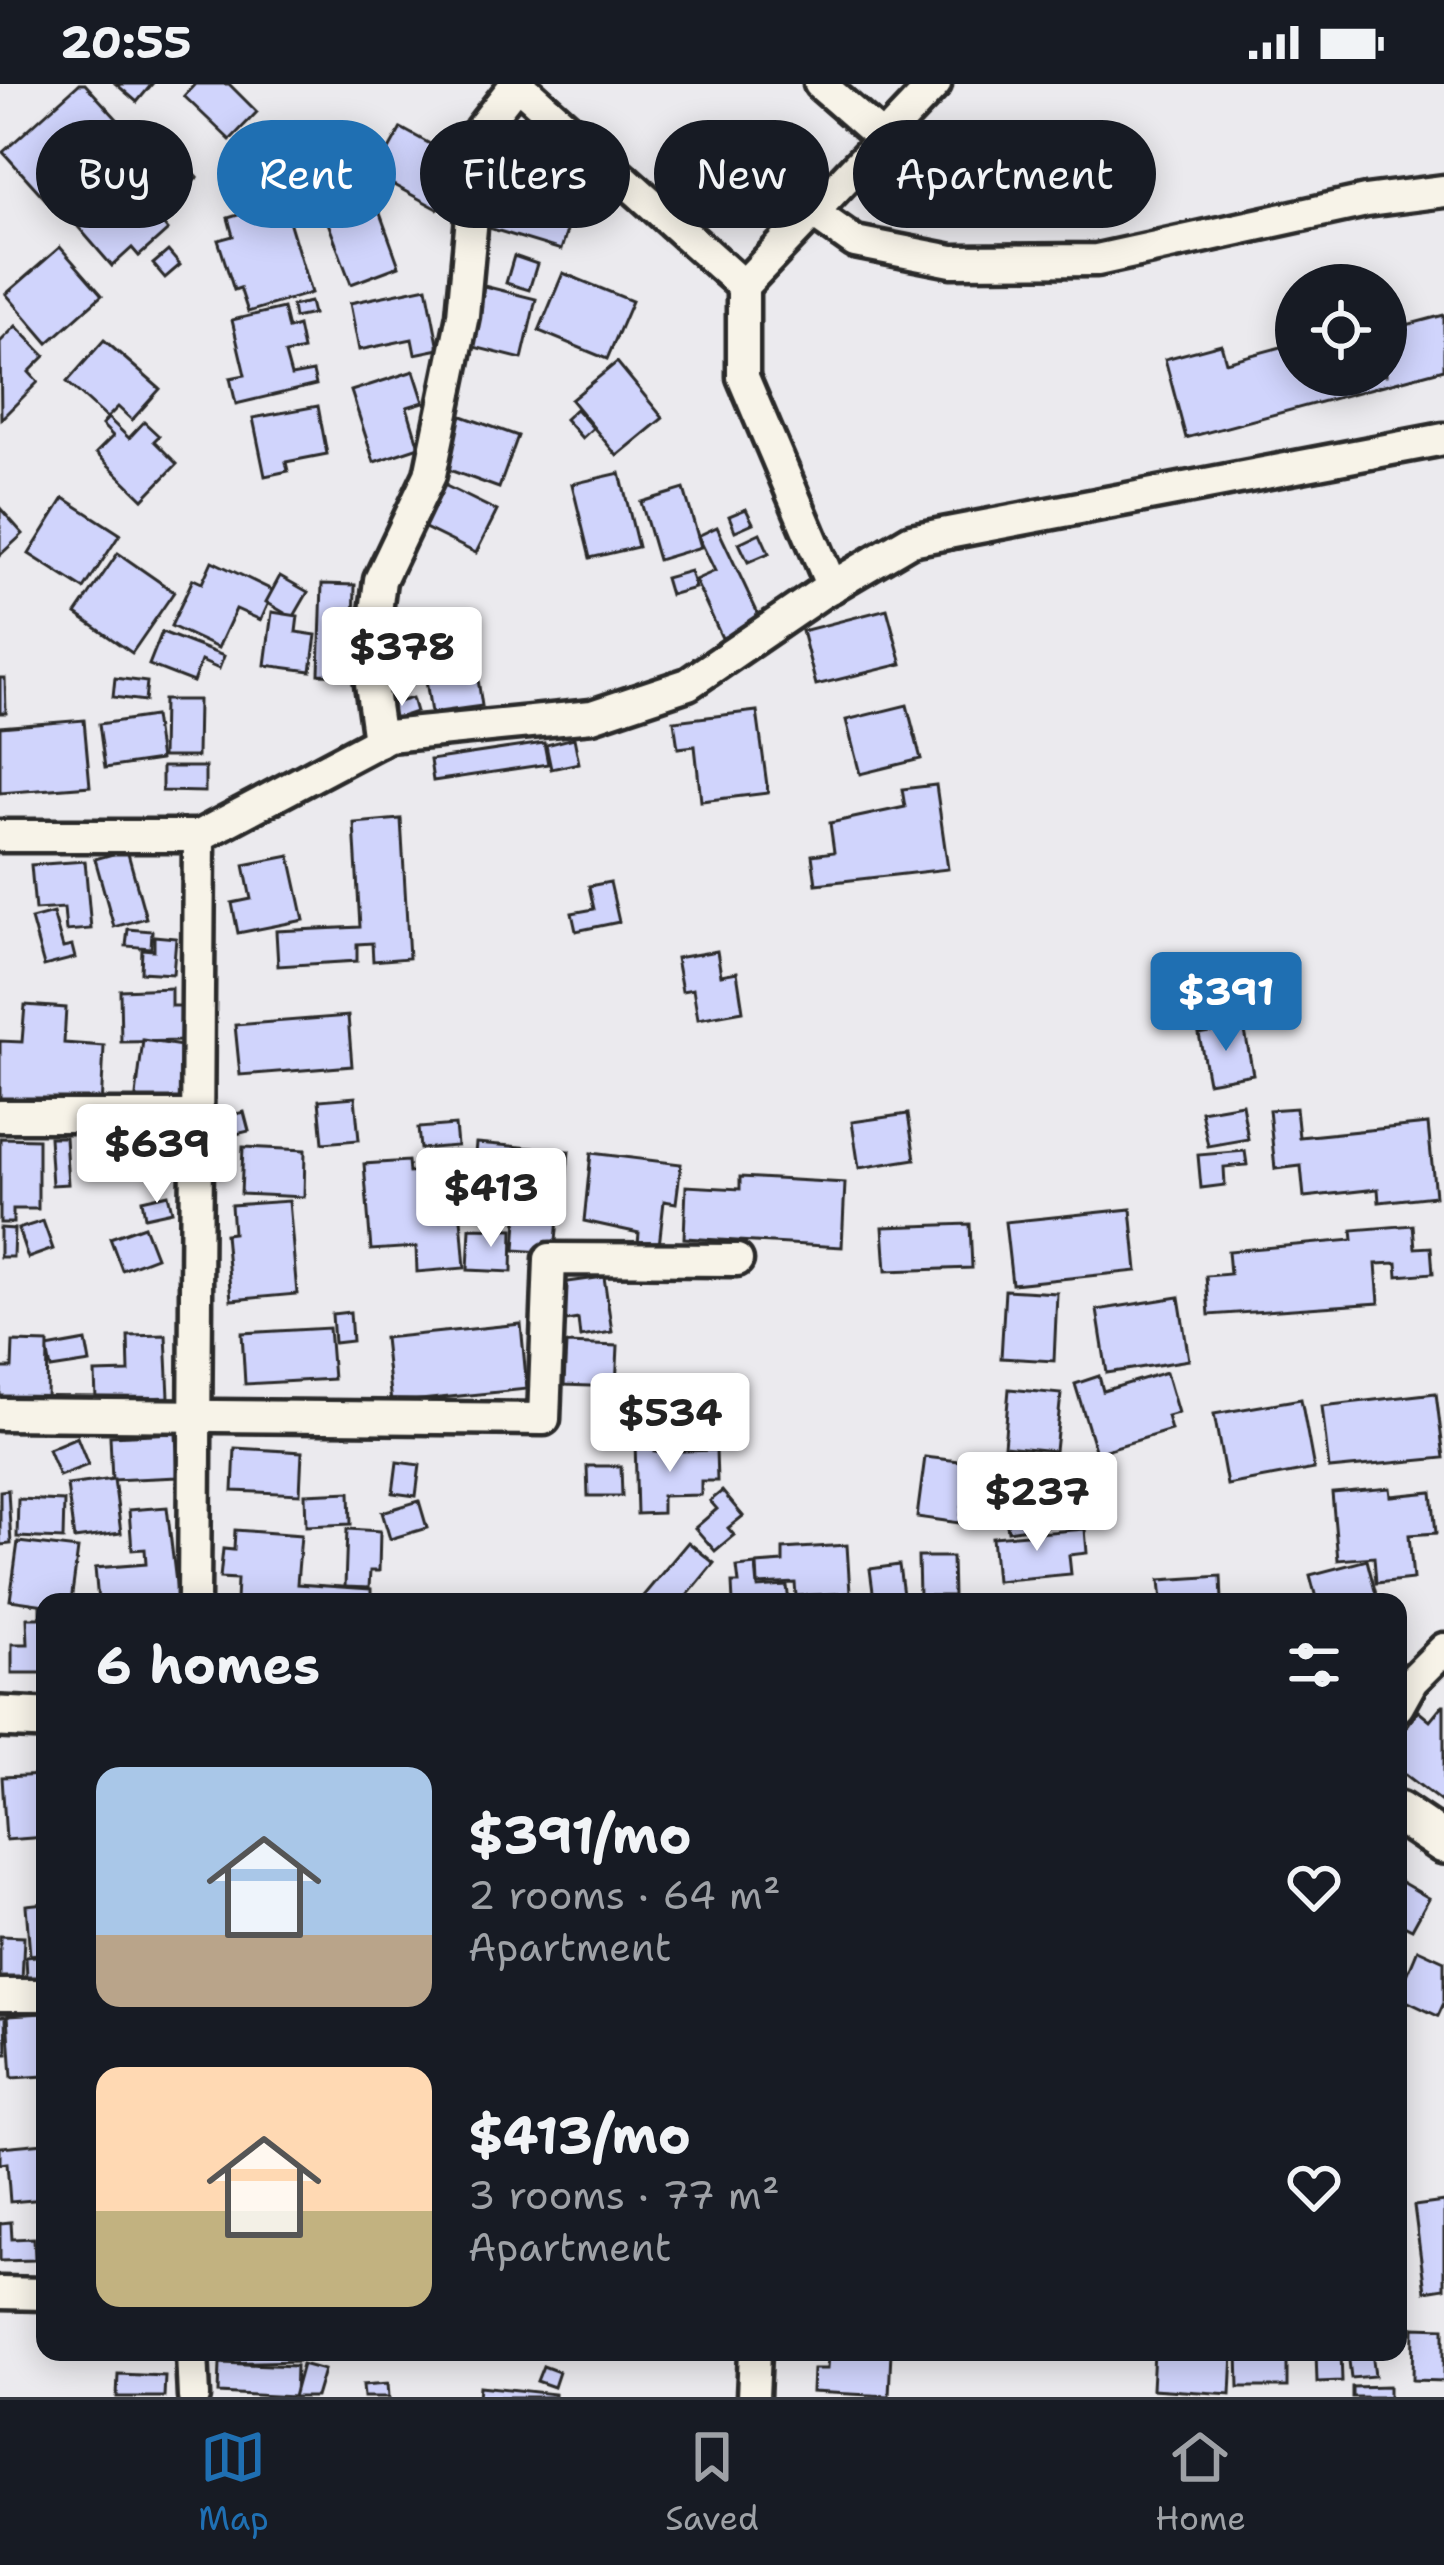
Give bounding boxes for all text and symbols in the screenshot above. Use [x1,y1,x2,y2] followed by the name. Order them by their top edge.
[60,12,192,72] text: 20:55
[36,120,193,228] chip: Buy
[217,120,396,228] chip: Rent
[420,120,630,228] chip: Filters
[654,120,829,228] chip: New
[853,120,1156,228] chip: Apartment
[1275,264,1407,396] map controls
[1275,264,1407,396] button: locate
[331,607,473,709] pin: $378
[349,620,455,672] text: $378
[1155,952,1297,1054] pin: $391
[1178,965,1274,1017] text: $391
[86,1104,228,1206] pin: $639
[104,1117,210,1169] text: $639
[420,1148,562,1250] pin: $413
[443,1161,539,1213] text: $413
[599,1373,741,1475] pin: $534
[617,1386,723,1438] text: $534
[966,1452,1108,1554] pin: $237
[984,1465,1090,1517] text: $237
[96,1631,320,1699] text: 6 homes
[1281,1632,1347,1698] icon: filters
[468,1801,692,1869] text: $391/mo
[192,1815,336,1959] icon: home
[1281,1854,1347,1920] icon: heart
[468,1869,781,1921] text: 2 rooms · 64 m²
[468,1921,671,1973] text: Apartment
[468,2101,691,2169] text: $413/mo
[192,2115,336,2259] icon: home
[1281,2154,1347,2220] icon: heart
[468,2169,780,2221] text: 3 rooms · 77 m²
[468,2221,671,2273] text: Apartment
[198,2424,269,2541] tab: Map
[665,2424,759,2541] tab: Saved
[1155,2424,1246,2541] tab: Home

